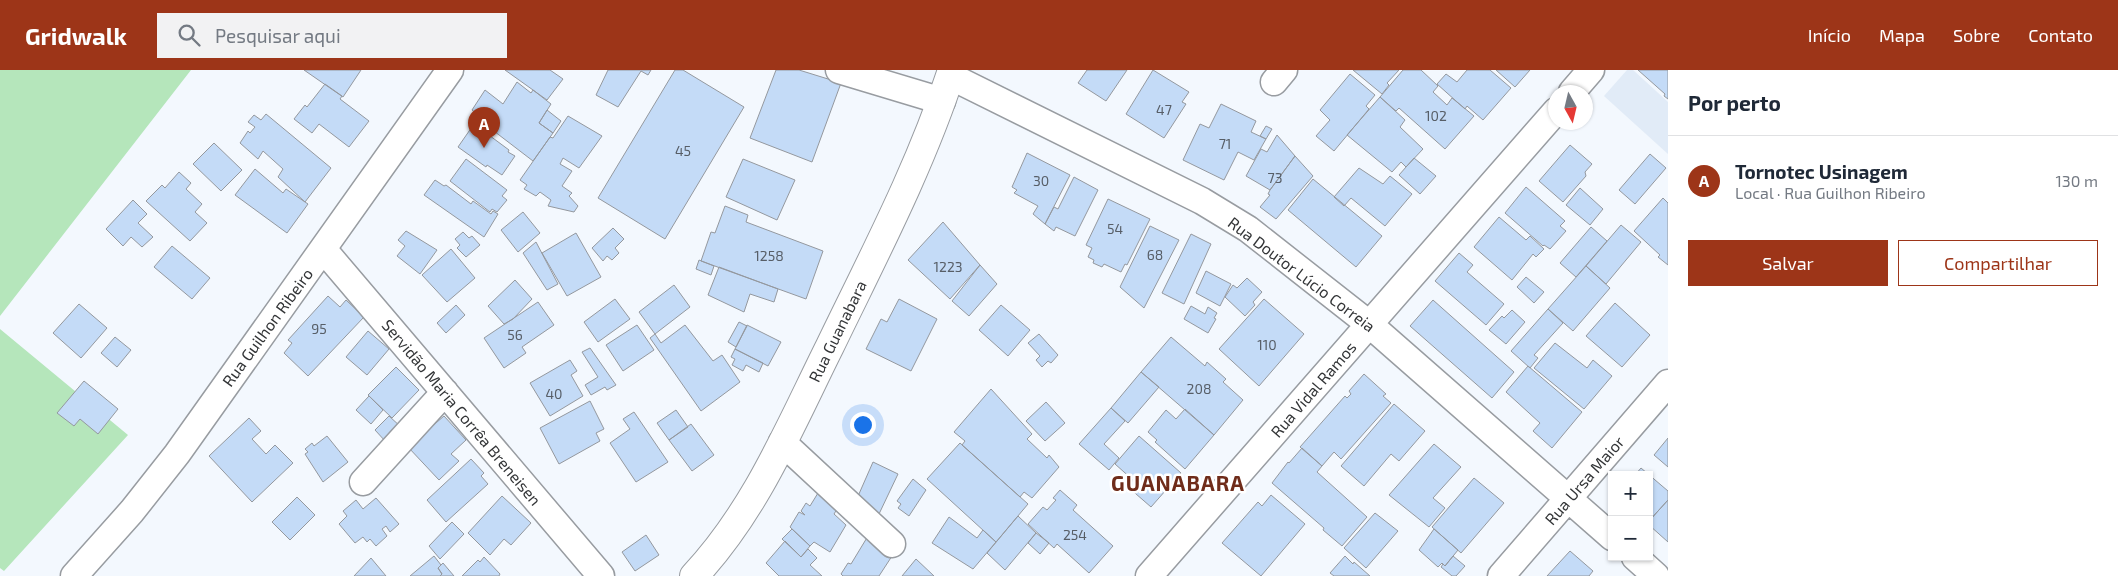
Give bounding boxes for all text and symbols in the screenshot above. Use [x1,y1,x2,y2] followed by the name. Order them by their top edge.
[157,13,507,58] search box
[25,21,127,50] text: Gridwalk
[175,21,203,49] icon: search
[215,24,341,47] text: Pesquisar aqui
[1808,24,1851,46] text: Início
[1879,24,1925,46] text: Mapa
[1953,24,2000,46] text: Sobre
[2028,24,2093,46] text: Contato
[1548,85,1593,130] north arrow
[1688,90,1781,115] text: Por perto
[1156,101,1172,118] house number: 47
[468,107,500,148] pin: A
[1425,107,1447,124] house number: 102
[1219,135,1231,152] house number: 71
[675,142,691,159] house number: 45
[1735,160,1908,183] text: Tornotec Usinagem
[1268,169,1282,186] house number: 73
[1699,171,1709,190] text: A
[2056,171,2098,190] text: 130 m
[1033,172,1049,189] house number: 30
[1735,183,1925,202] text: Local · Rua Guilhon Ribeiro
[1225,213,1379,335] street label: Rua Doutor Lúcio Correia
[1107,220,1123,237] house number: 54
[1688,240,1888,286] button: Salvar
[1898,240,2098,286] button: Compartilhar
[1147,246,1163,263] house number: 68
[754,247,784,264] house number: 1258
[933,258,963,275] house number: 1223
[218,264,316,390] street label: Rua Guilhon Ribeiro
[804,277,870,385] street label: Rua Guanabara
[379,315,545,509] street label: Servidão Maria Corrêa Breneisen
[311,320,327,337] house number: 95
[507,326,523,343] house number: 56
[1257,336,1277,353] house number: 110
[1266,337,1360,441] street label: Rua Vidal Ramos
[1187,380,1211,397] house number: 208
[545,385,563,402] house number: 40
[850,412,876,438] your location
[1540,431,1628,528] street label: Rua Ursa Maior
[1111,470,1245,495] district label: GUANABARA
[1608,471,1653,561] map controls
[1608,471,1653,516] button: +
[1608,516,1653,561] button: −
[1063,526,1087,543] house number: 254

